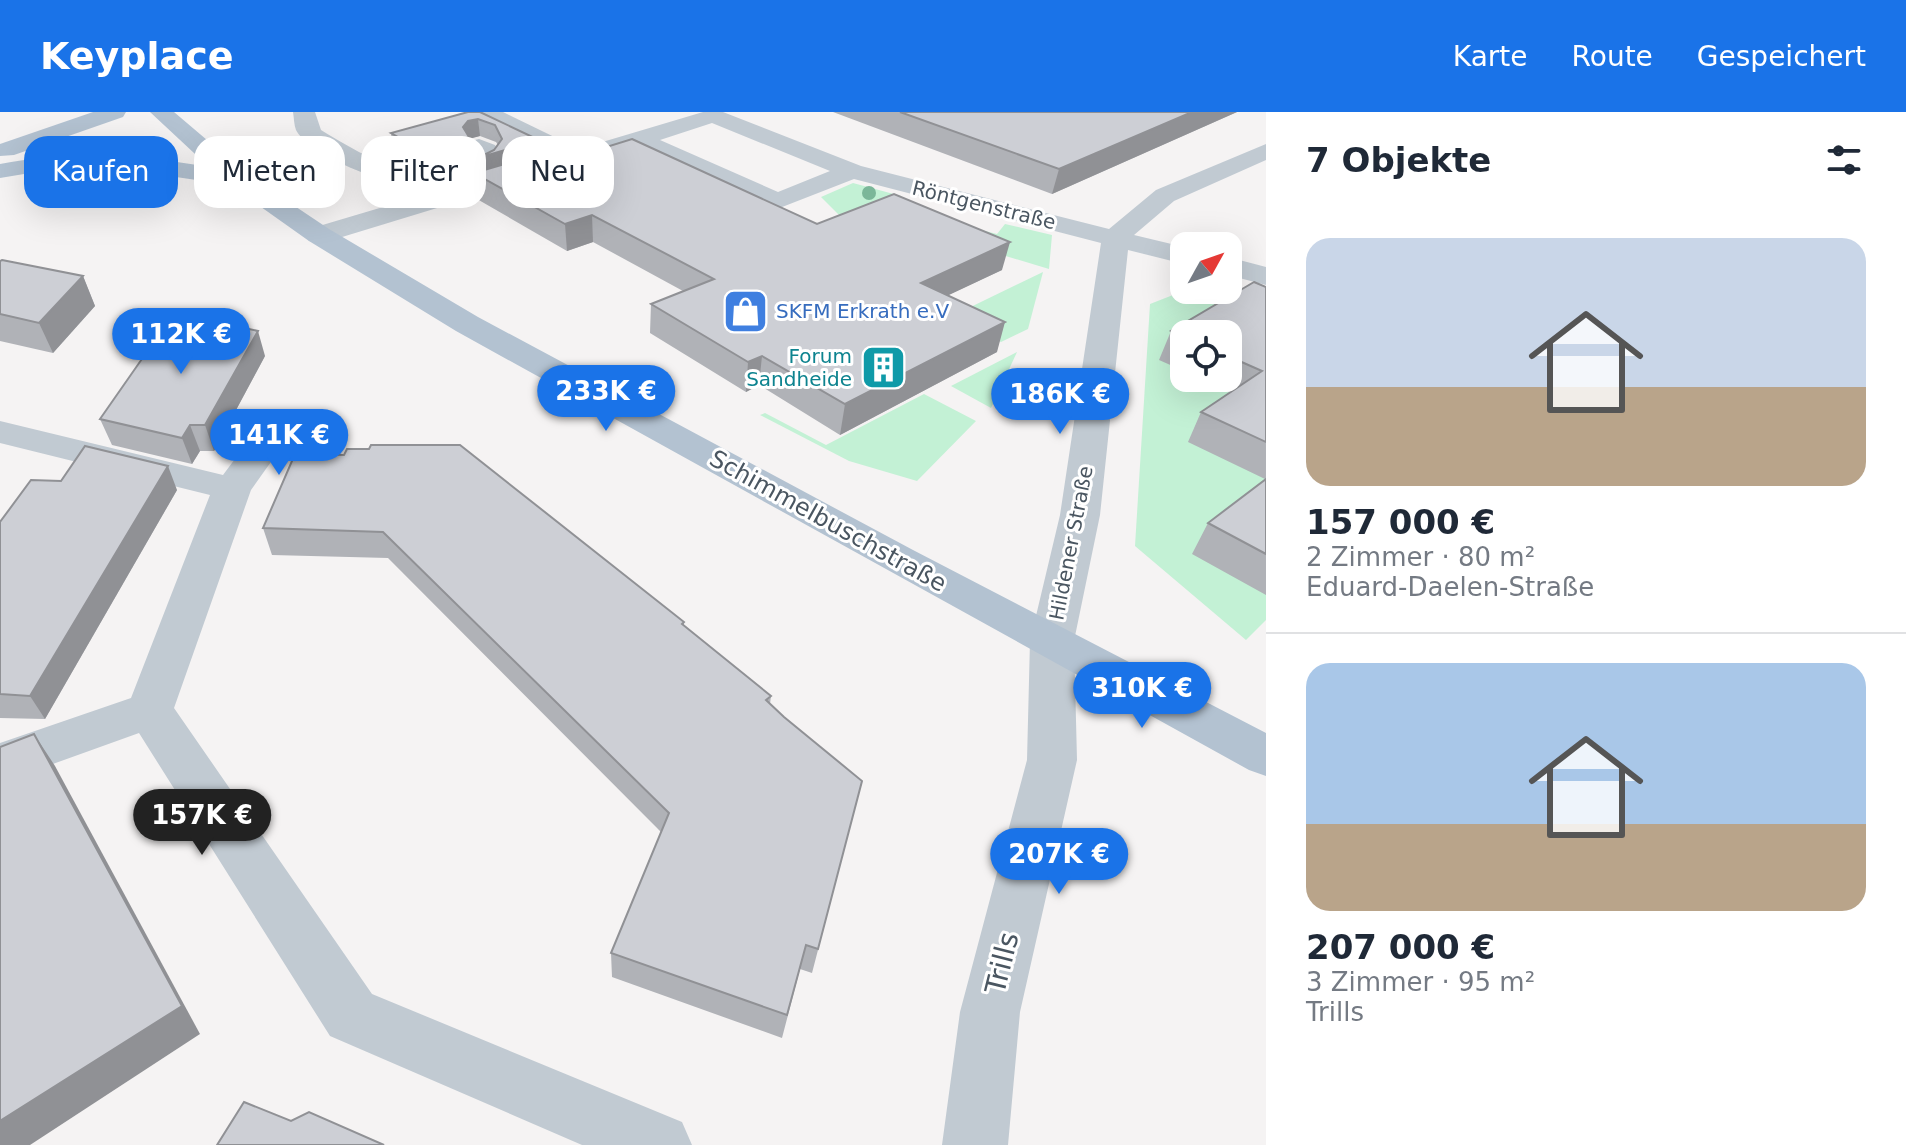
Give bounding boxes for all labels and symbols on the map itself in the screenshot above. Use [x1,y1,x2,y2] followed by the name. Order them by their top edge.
[910,176,1058,234] street label: Röntgenstraße
[1170,232,1242,304] north arrow
[721,287,769,335] shop icon: SKFM Erkrath e.V
[776,299,949,323] place label: SKFM Erkrath e.V
[116,308,246,376] pin: 112K €
[859,343,907,391] building icon: Forum Sandheide
[746,344,852,391] place label: Forum Sandheide
[541,365,671,433] pin: 233K €
[995,368,1125,436] pin: 186K €
[214,409,344,477] pin: 141K €
[705,444,951,598] street label: Schimmelbuschstraße
[1044,464,1098,622] street label: Hildener Straße
[1077,662,1207,730] pin: 310K €
[137,789,267,857] pin: 157K €
[994,828,1124,896] pin: 207K €
[978,929,1026,998] street label: Trills

